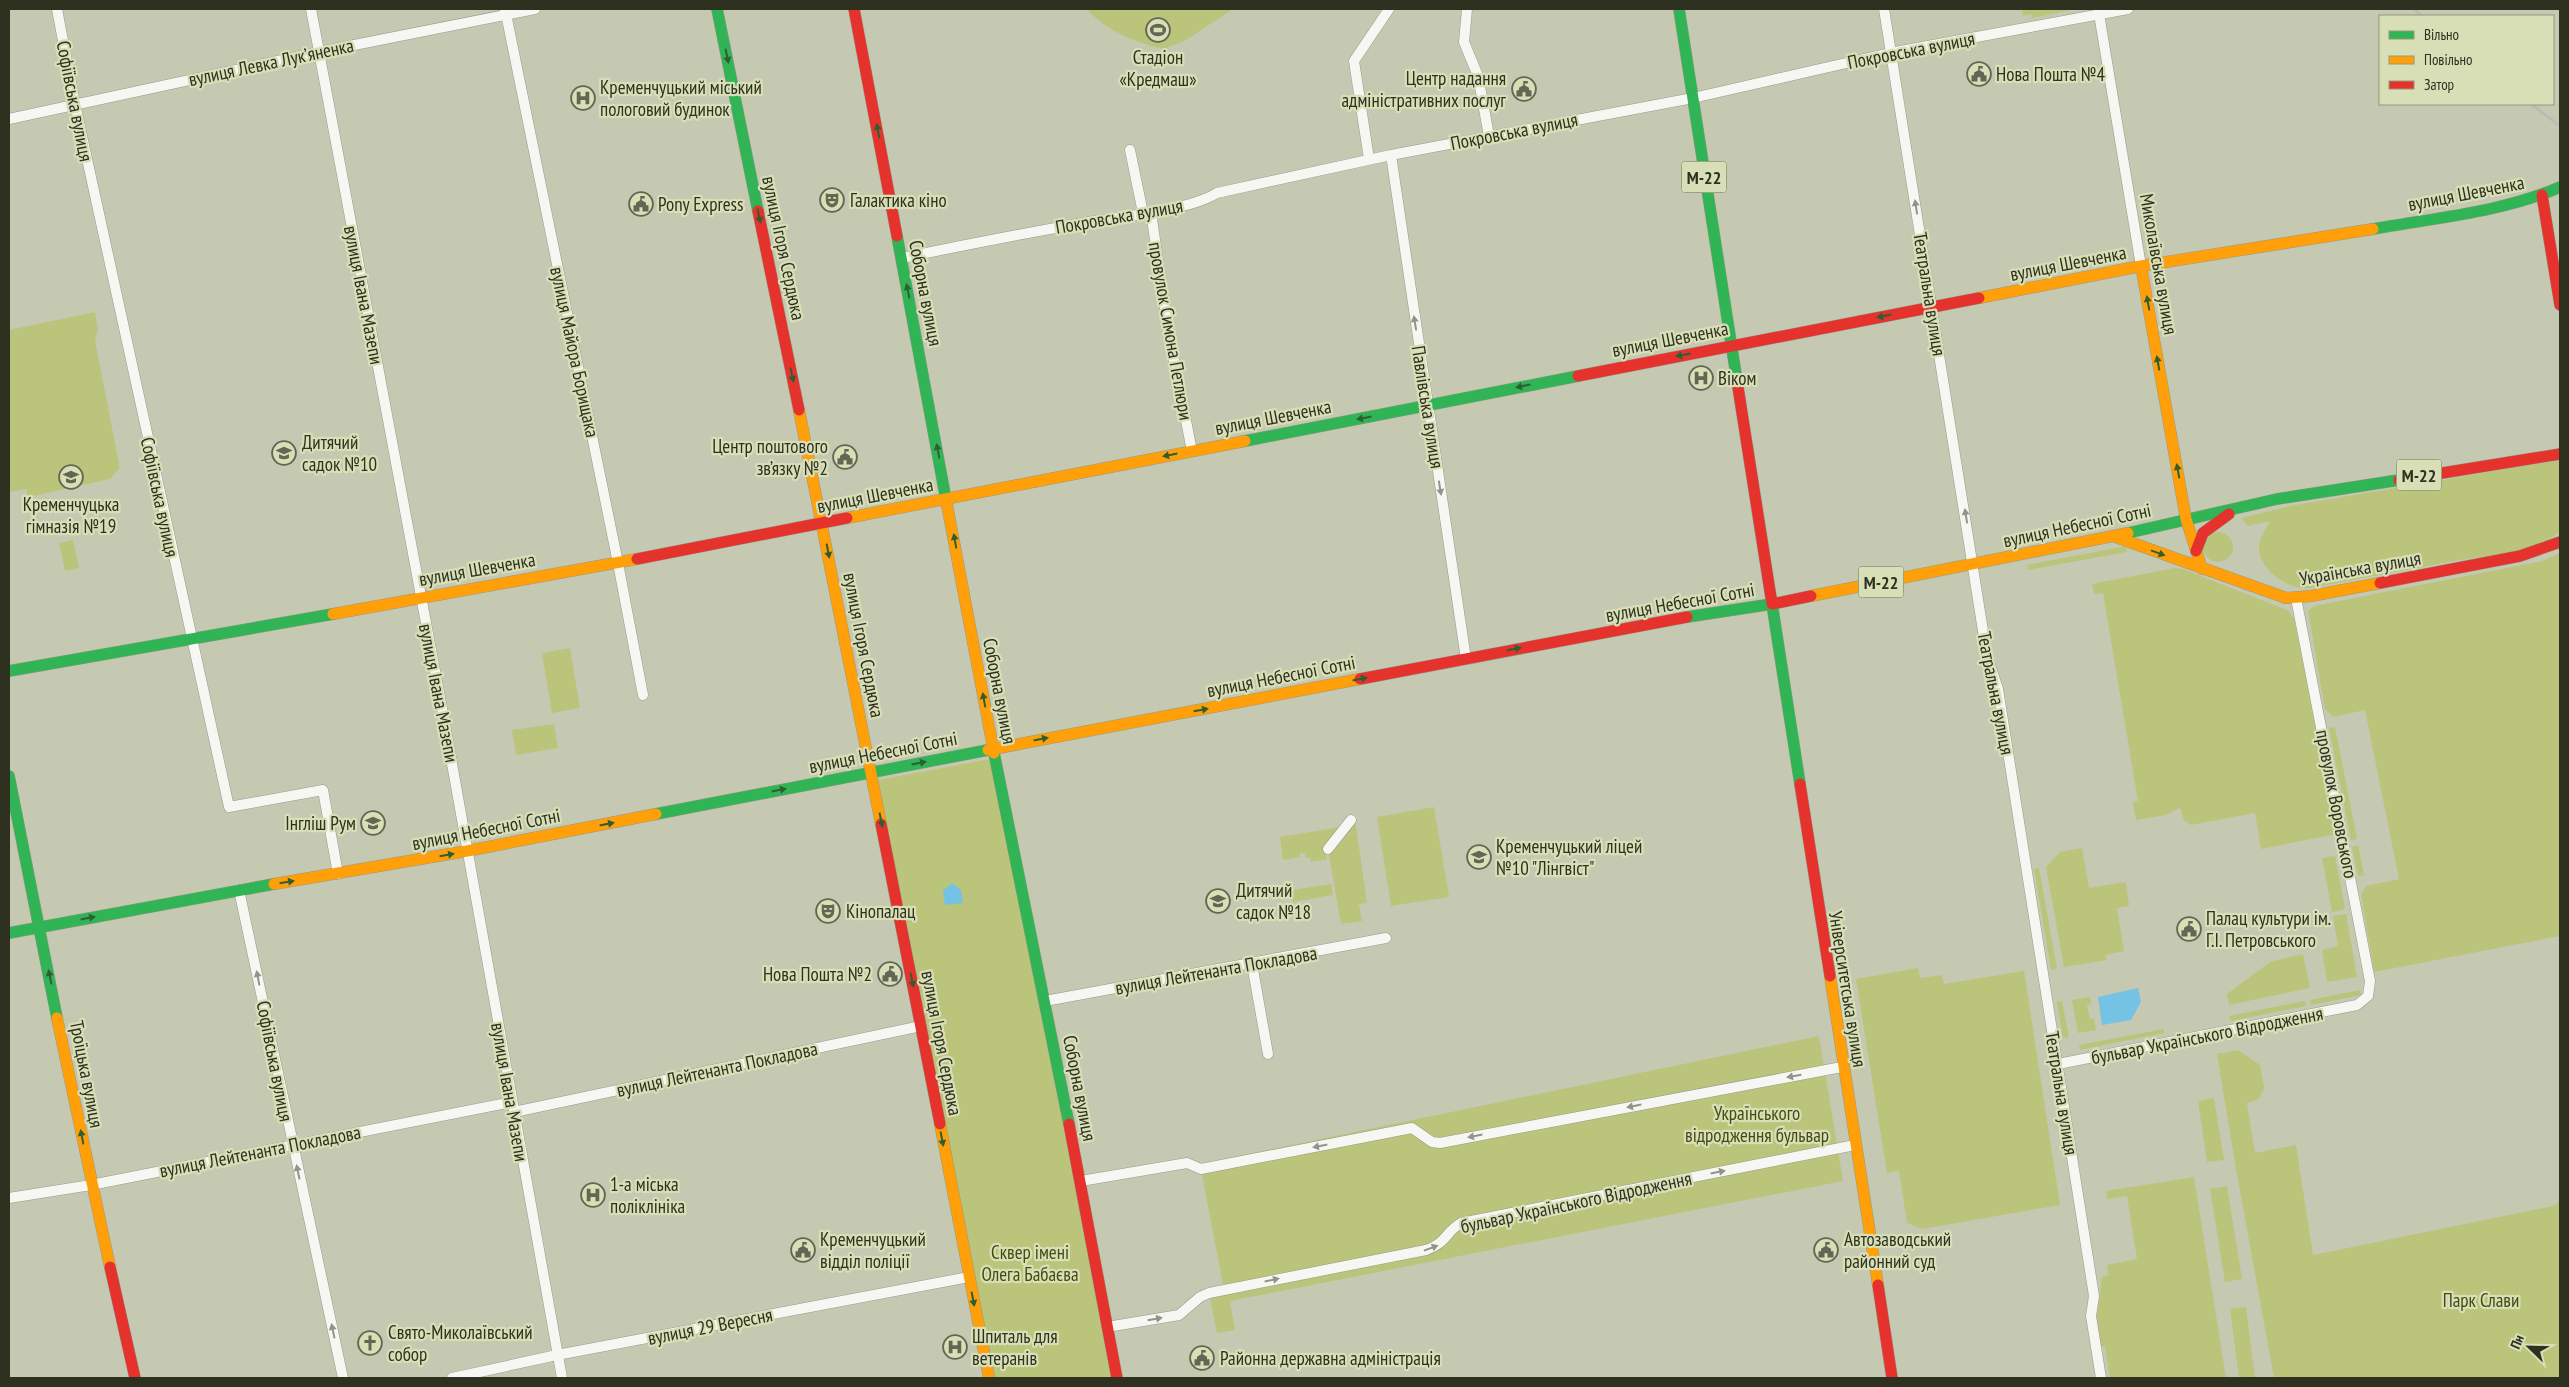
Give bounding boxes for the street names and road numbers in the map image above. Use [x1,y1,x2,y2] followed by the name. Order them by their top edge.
[1845,26,1977,74] street label: Покровська вулиця
[186,33,356,91] street label: вулиця Левка Лукʼяненка
[52,39,98,163] street label: Софіївська вулиця
[1448,107,1580,155] street label: Покровська вулиця
[1682,162,1726,192] road number: М-22
[2406,170,2526,216] street label: вулиця Шевченка
[757,174,811,322] street label: вулиця Ігоря Сердюка
[2135,192,2183,336] street label: Миколаївська вулиця
[1053,193,1185,239] street label: Покровська вулиця
[339,224,389,366] street label: вулиця Івана Мазепи
[1908,230,1952,358] street label: Театральна вулиця
[904,238,948,348] street label: Соборна вулиця
[1144,240,1198,422] street label: провулок Симона Петлюри
[2008,240,2128,286] street label: вулиця Шевченка
[545,264,605,440] street label: вулиця Майора Борищака
[1610,316,1730,362] street label: вулиця Шевченка
[1406,344,1450,470] street label: Павлівська вулиця
[1213,394,1333,440] street label: вулиця Шевченка
[136,435,184,559] street label: Софіївська вулиця
[2396,460,2442,490] road number: М-22
[815,472,935,518] street label: вулиця Шевченка
[2001,498,2153,552] street label: вулиця Небесної Сотні
[2297,546,2423,590] street label: Українська вулиця
[417,547,537,591] street label: вулиця Шевченка
[1858,566,1904,598] road number: М-22
[838,571,890,719] street label: вулиця Ігоря Сердюка
[1604,577,1756,627] street label: вулиця Небесної Сотні
[414,622,464,764] street label: вулиця Івана Мазепи
[1972,629,2020,757] street label: Театральна вулиця
[978,636,1022,746] street label: Соборна вулиця
[1205,650,1357,702] street label: вулиця Небесної Сотні
[807,726,959,778] street label: вулиця Небесної Сотні
[2311,728,2363,880] street label: провулок Воровського
[410,803,562,855] street label: вулиця Небесної Сотні
[1824,909,1872,1069] street label: Університетська вулиця
[1113,940,1319,1000] street label: вулиця Лейтенанта Покладова
[916,969,968,1117] street label: вулиця Ігоря Сердюка
[252,999,298,1123] street label: Софіївська вулиця
[2089,1001,2325,1069] street label: бульвар Українського Відродження
[65,1018,109,1130] street label: Троїцька вулиця
[486,1021,534,1163] street label: вулиця Івана Мазепи
[2040,1029,2084,1157] street label: Театральна вулиця
[1058,1033,1102,1143] street label: Соборна вулиця
[614,1036,820,1102] street label: вулиця Лейтенанта Покладова
[157,1120,363,1182] street label: вулиця Лейтенанта Покладова
[1458,1166,1694,1238] street label: бульвар Українського Відродження
[646,1302,774,1350] street label: вулиця 29 Вересня

